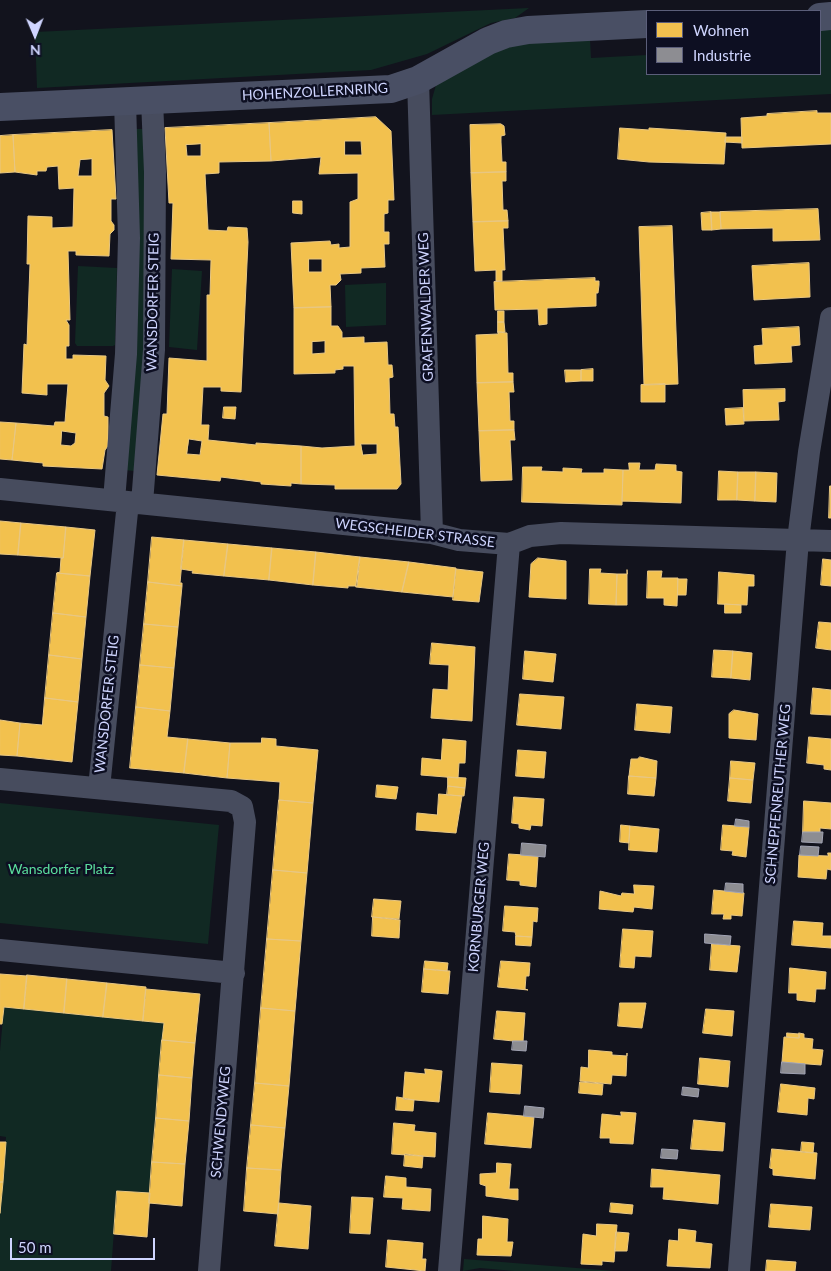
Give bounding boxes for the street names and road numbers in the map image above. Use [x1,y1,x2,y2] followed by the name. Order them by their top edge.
[242,80,388,104] street label: HOHENZOLLERNRING
[143,232,163,372] street label: WANSDORFER STEIG
[415,232,437,382] street label: GRAFENWALDER WEG
[334,515,496,551] street label: WEGSCHEIDER STRASSE
[91,634,123,774] street label: WANSDORFER STEIG
[762,703,794,885] street label: SCHNEPFENREUTHER WEG
[465,841,493,973] street label: KORNBURGER WEG
[208,1065,234,1179] street label: SCHWENDYWEG

